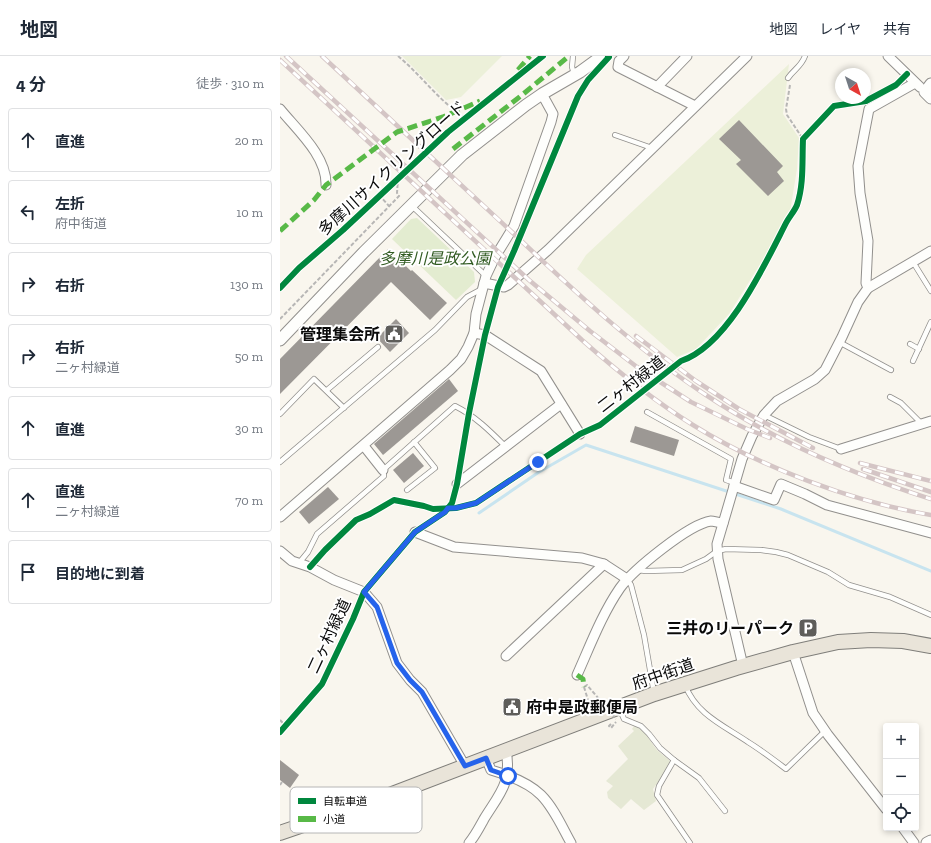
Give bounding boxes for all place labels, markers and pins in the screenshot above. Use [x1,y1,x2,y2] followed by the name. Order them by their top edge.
[383,323,405,345] public building icon: 管理集会所
[300,325,380,344] place label: 管理集会所
[797,617,819,639] parking icon: 三井のリーパーク
[666,619,794,638] place label: 三井のリーパーク
[501,696,523,718] public building icon: 府中是政郵便局
[526,698,638,717] place label: 府中是政郵便局

